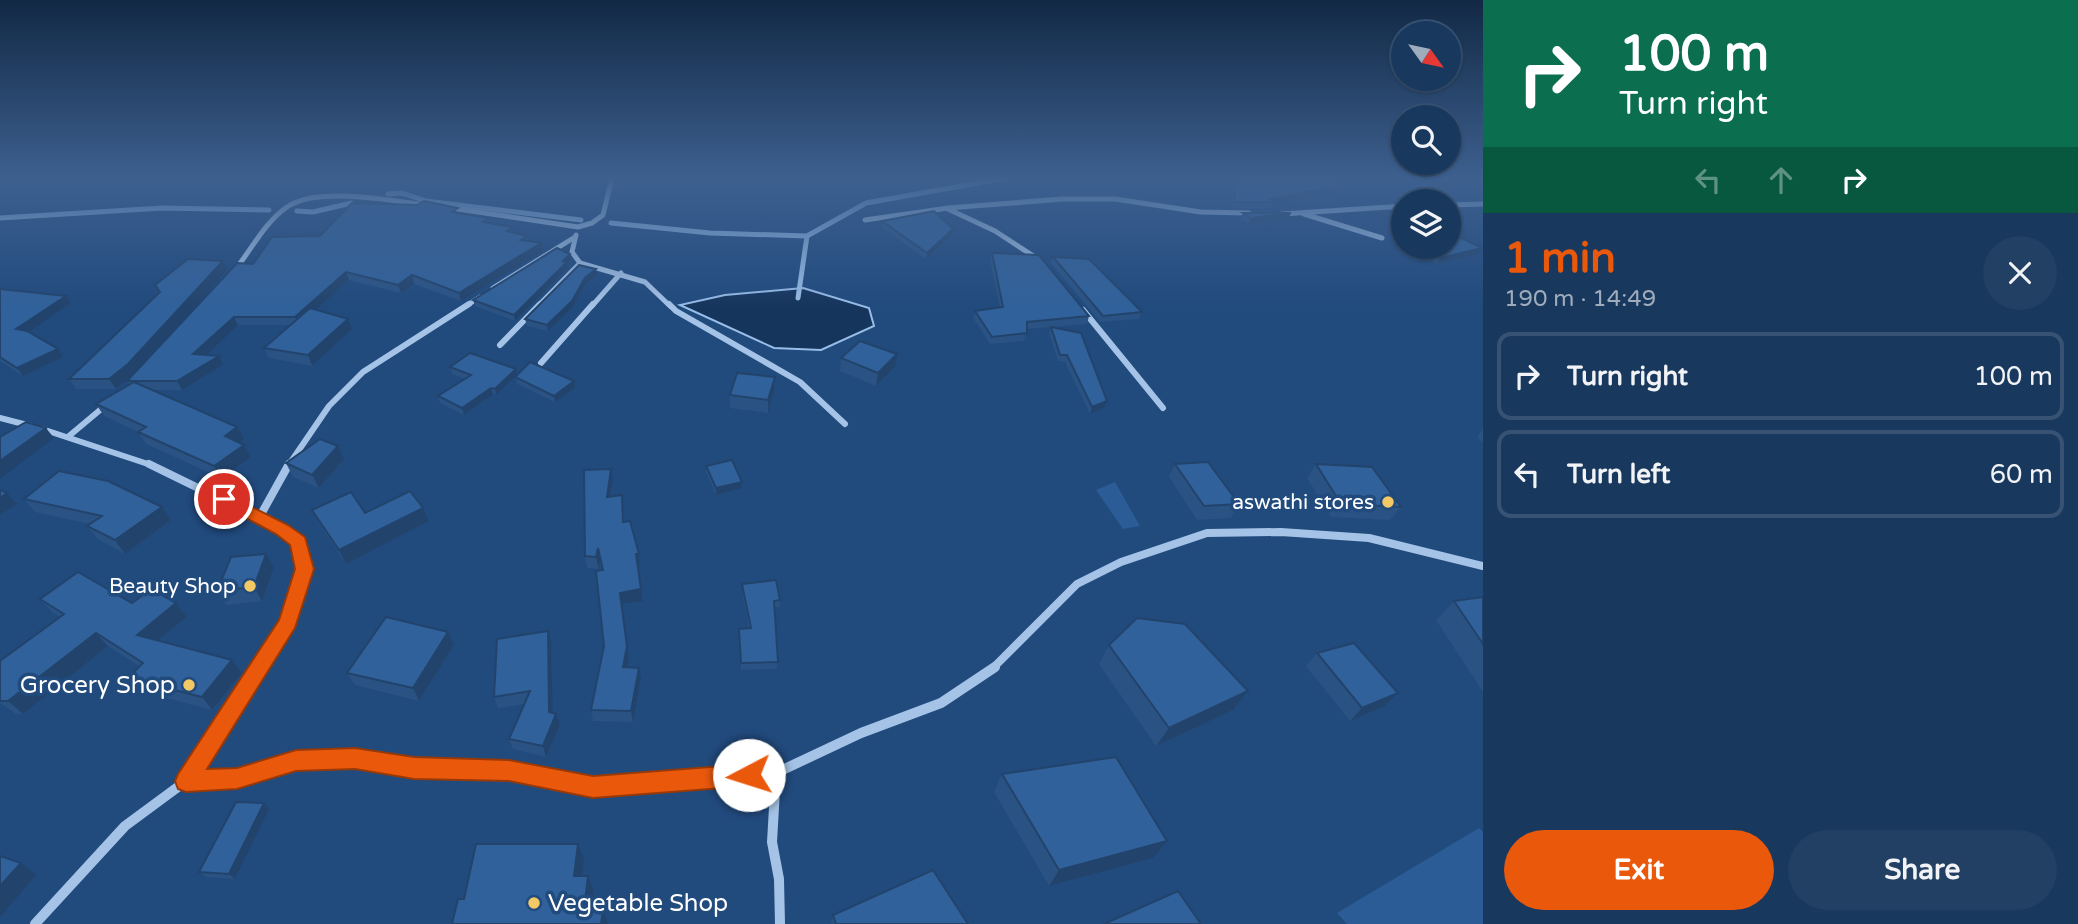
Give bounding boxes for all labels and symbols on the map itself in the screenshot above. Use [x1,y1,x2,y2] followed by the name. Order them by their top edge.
[1391,21,1461,91] north arrow
[194,469,254,529] pin
[1232,490,1374,515] place label: aswathi stores
[1380,494,1396,510] marker: aswathi stores
[109,574,236,599] place label: Beauty Shop
[242,578,258,594] marker: Beauty Shop
[20,671,175,700] place label: Grocery Shop
[181,677,197,693] marker: Grocery Shop
[712,738,786,812] position arrow
[548,889,728,918] place label: Vegetable Shop
[526,895,542,911] marker: Vegetable Shop

